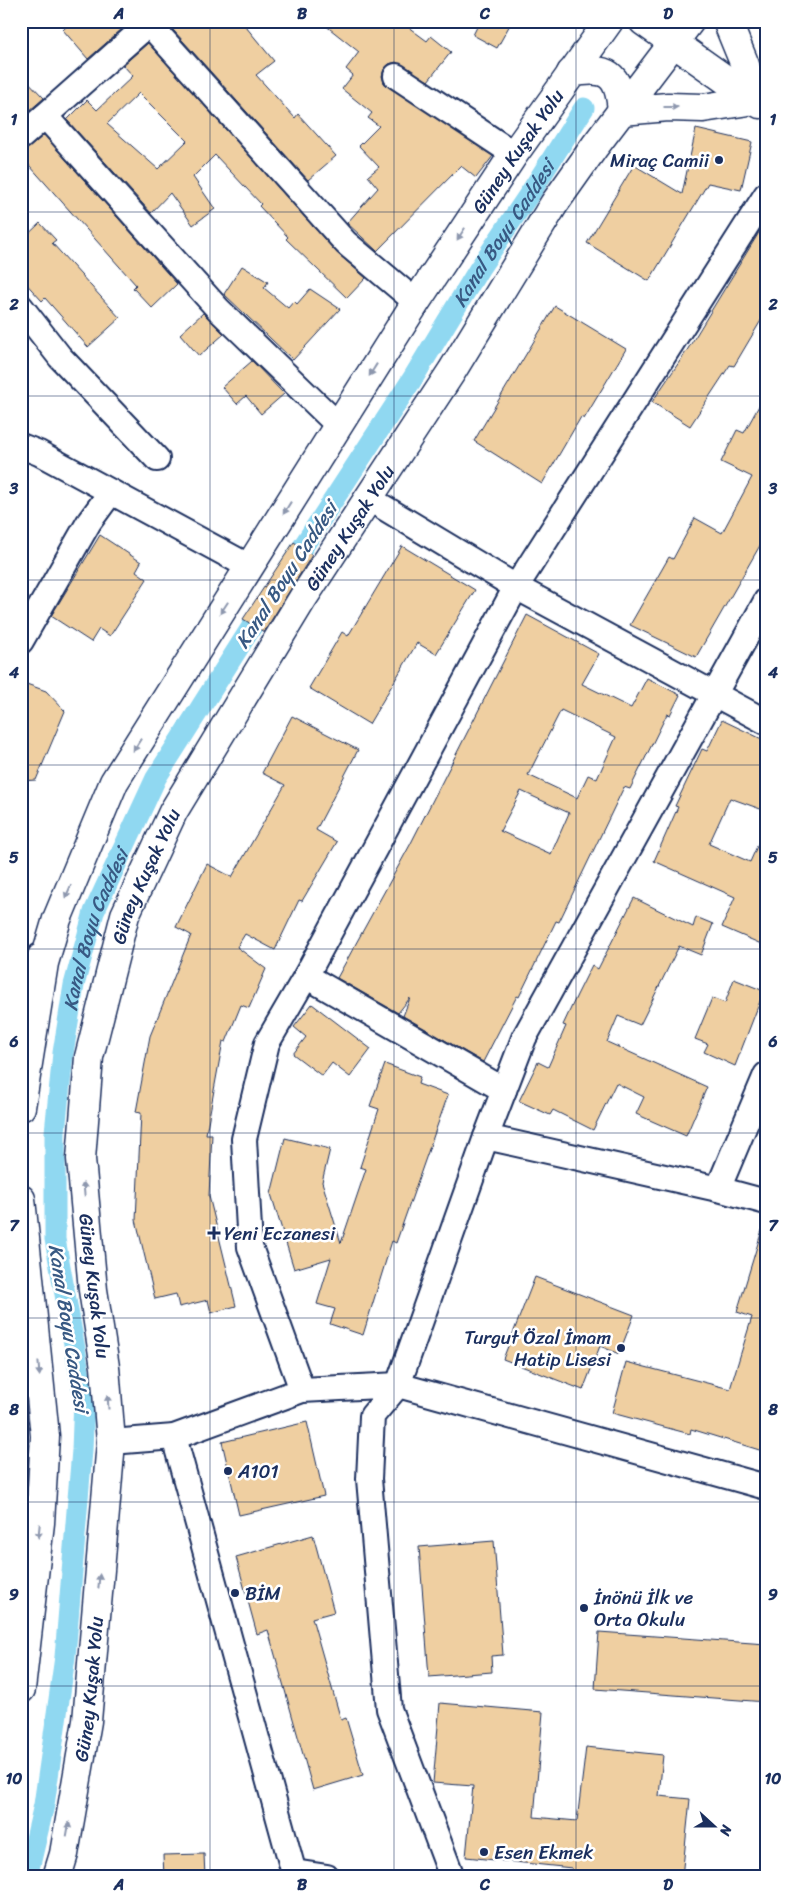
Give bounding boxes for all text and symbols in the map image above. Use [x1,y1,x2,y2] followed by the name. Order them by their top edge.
[113,0,124,28] text: A
[297,0,308,28] text: B
[479,0,491,28] text: C
[663,0,673,28] text: D
[463,82,573,221] street label: Güney Kuşak Yolu
[663,103,679,111] one-way arrow
[11,105,18,134] text: 1
[770,105,777,134] text: 1
[610,144,710,177] place label: Miraç Camii
[443,150,567,314] water label: Kanal Boyu Caddesi
[713,154,725,166] marker: Miraç Camii
[456,227,466,240] one-way arrow
[8,290,19,319] text: 2
[767,290,778,319] text: 2
[369,364,378,377] one-way arrow
[296,458,404,598] street label: Güney Kuşak Yolu
[9,474,19,503] text: 3
[768,474,778,503] text: 3
[226,491,350,656] water label: Kanal Boyu Caddesi
[283,502,292,515] one-way arrow
[219,601,229,615] one-way arrow
[8,658,19,687] text: 4
[767,658,778,687] text: 4
[132,739,141,752] one-way arrow
[102,803,190,948] street label: Güney Kuşak Yolu
[53,839,141,1013] water label: Kanal Boyu Caddesi
[9,843,19,872] text: 5
[768,843,778,872] text: 5
[64,885,72,900] one-way arrow
[8,1027,19,1056] text: 6
[767,1027,778,1056] text: 6
[80,1180,88,1196] one-way arrow
[9,1211,20,1240] text: 7
[768,1211,779,1240] text: 7
[69,1212,120,1360] street label: Güney Kuşak Yolu
[224,1217,336,1250] place label: Yeni Eczanesi
[208,1227,220,1239] marker: Yeni Eczanesi
[38,1242,100,1419] water label: Kanal Boyu Caddesi
[464,1321,612,1376] place label: Turgut Özal İmam Hatip Lisesi
[615,1342,627,1354] marker: Turgut Özal İmam Hatip Lisesi
[35,1362,43,1378] one-way arrow
[104,1394,112,1410] one-way arrow
[8,1395,19,1424] text: 8
[767,1395,778,1424] text: 8
[237,1455,279,1488] place label: A101
[222,1465,234,1477] marker: A101
[35,1524,43,1540] one-way arrow
[95,1573,103,1589] one-way arrow
[245,1577,281,1610] place label: BİM
[9,1580,19,1609] text: 9
[768,1580,778,1609] text: 9
[593,1581,694,1636] place label: İnönü İlk ve Orta Okulu
[229,1587,241,1599] marker: BİM
[578,1602,590,1614] marker: İnönü İlk ve Orta Okulu
[64,1615,113,1764] street label: Güney Kuşak Yolu
[6,1764,22,1793] text: 10
[765,1764,781,1793] text: 10
[690,1800,740,1850] north arrow
[64,1821,72,1837] one-way arrow
[712,1821,739,1840] text: N
[494,1836,593,1869] place label: Esen Ekmek
[478,1846,490,1858] marker: Esen Ekmek
[113,1870,124,1898] text: A
[297,1870,308,1898] text: B
[479,1870,491,1898] text: C
[663,1870,673,1898] text: D

